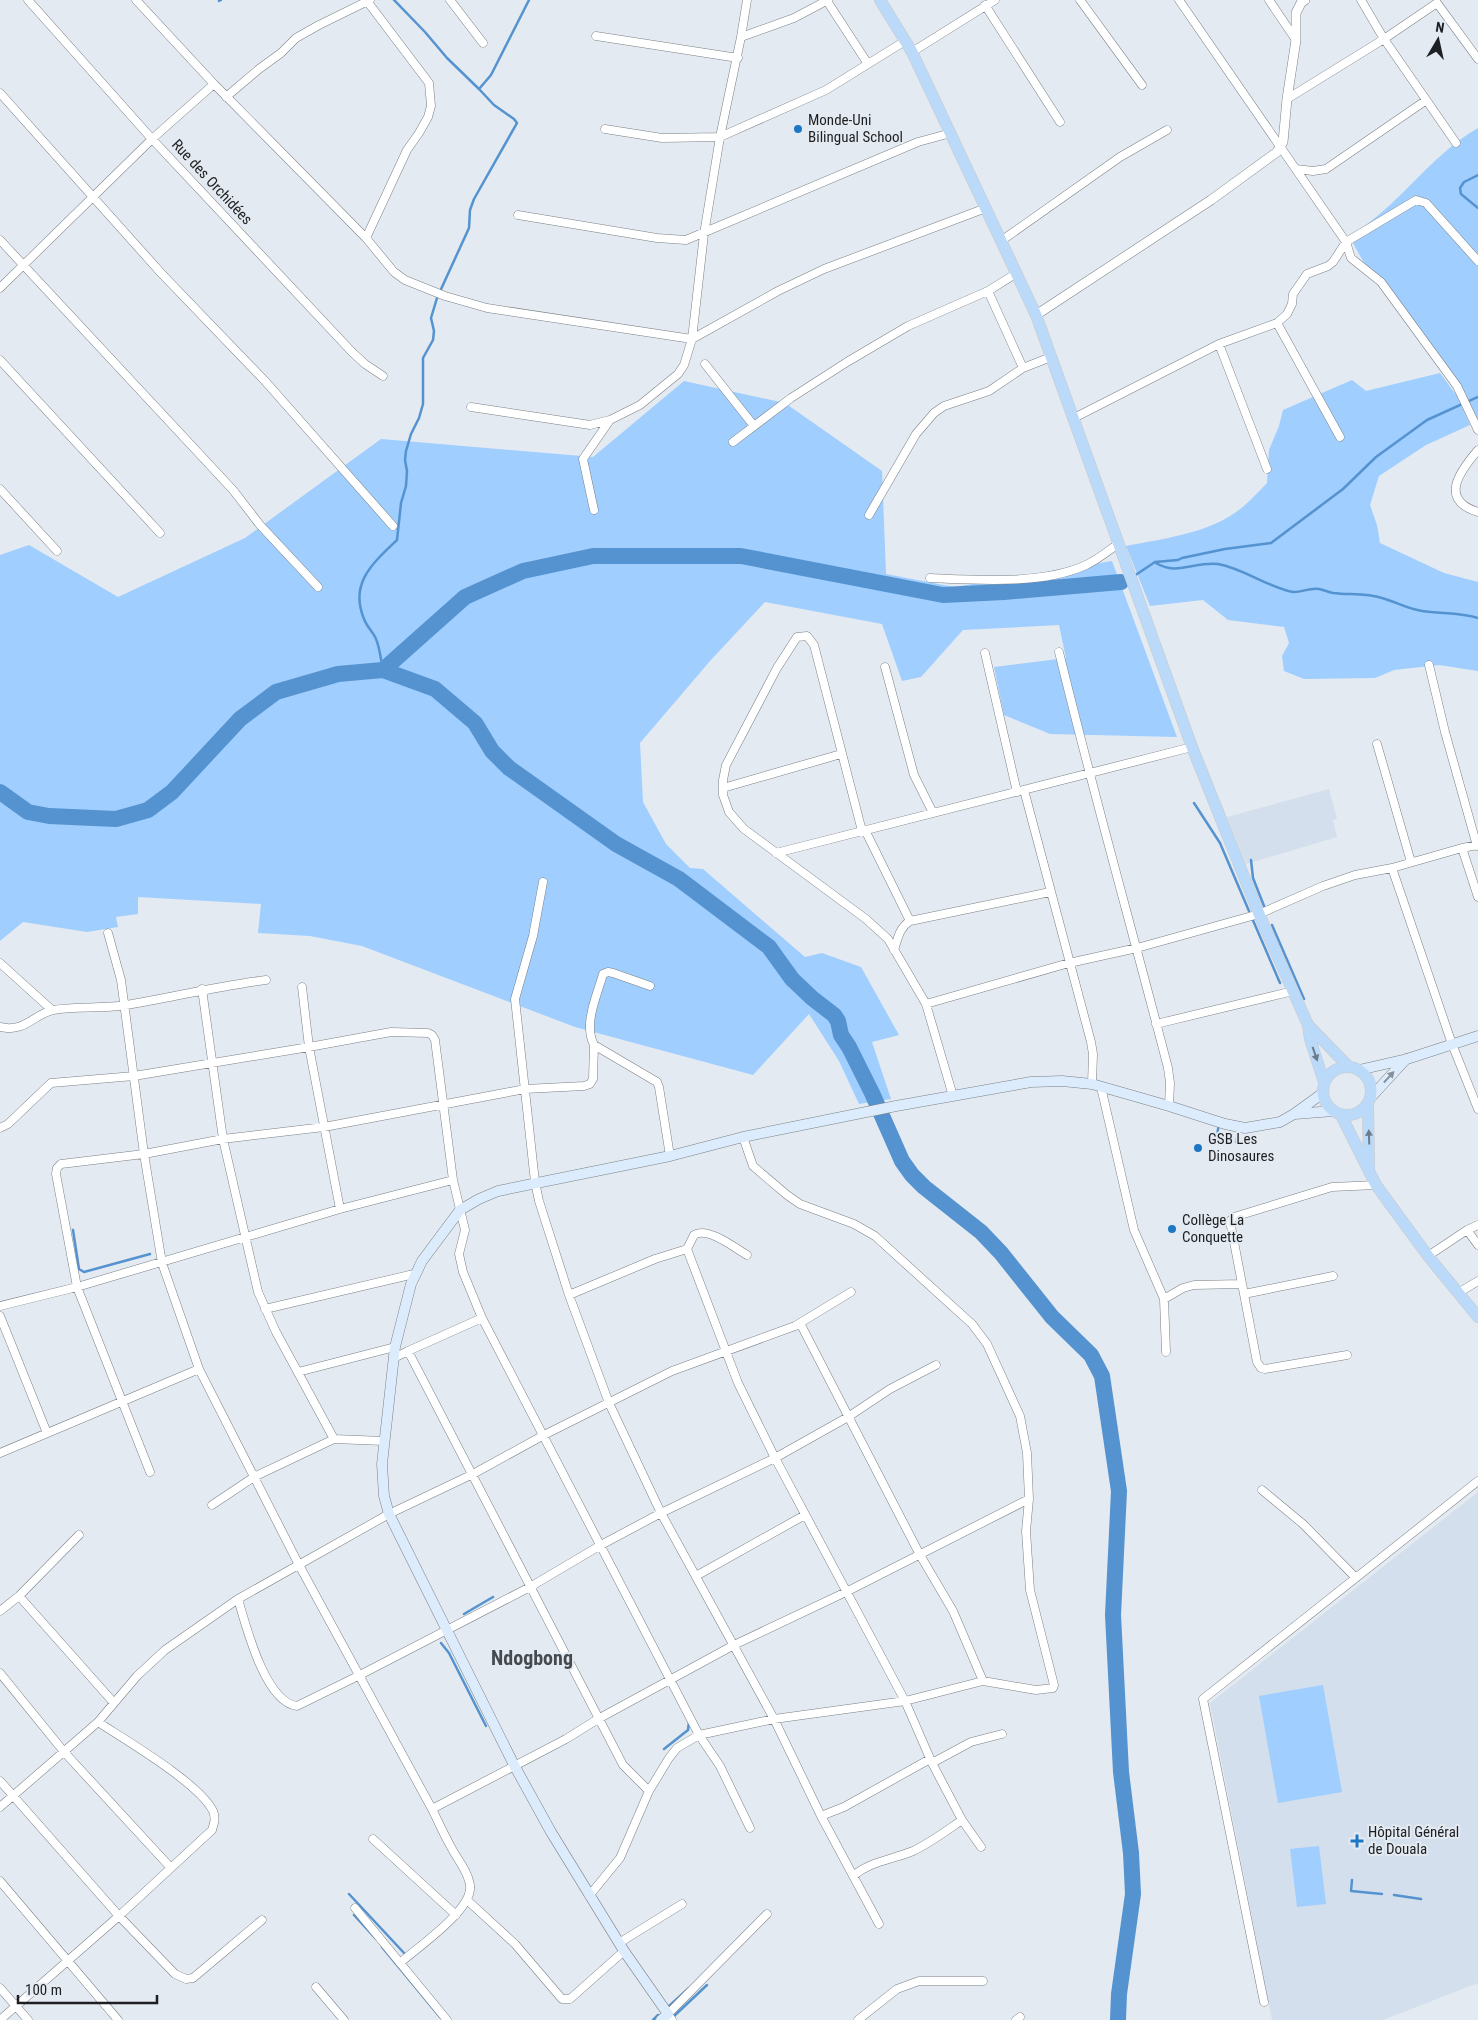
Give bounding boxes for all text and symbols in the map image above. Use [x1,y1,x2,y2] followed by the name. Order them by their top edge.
[1413,15,1463,65] north arrow
[1435,19,1446,36] text: N
[808,111,903,146] place label: Monde-Uni Bilingual School
[792,123,804,135] marker: Monde-Uni Bilingual School
[168,136,256,228] street label: Rue des Orchidées
[1312,1046,1319,1061] one-way arrow
[1383,1072,1395,1084] one-way arrow
[1365,1129,1373,1145] one-way arrow
[1208,1130,1275,1165] place label: GSB Les Dinosaures
[1192,1142,1204,1154] marker: GSB Les Dinosaures
[1182,1211,1244,1246] place label: Collège La Conquette
[1166,1223,1178,1235] marker: Collège La Conquette
[491,1646,573,1670] district label: Ndogbong
[1368,1823,1459,1858] place label: Hôpital Général de Douala
[1350,1834,1364,1848] marker: Hôpital Général de Douala
[18,1972,156,2004] scale bar
[25,1981,62,1999] text: 100 m

